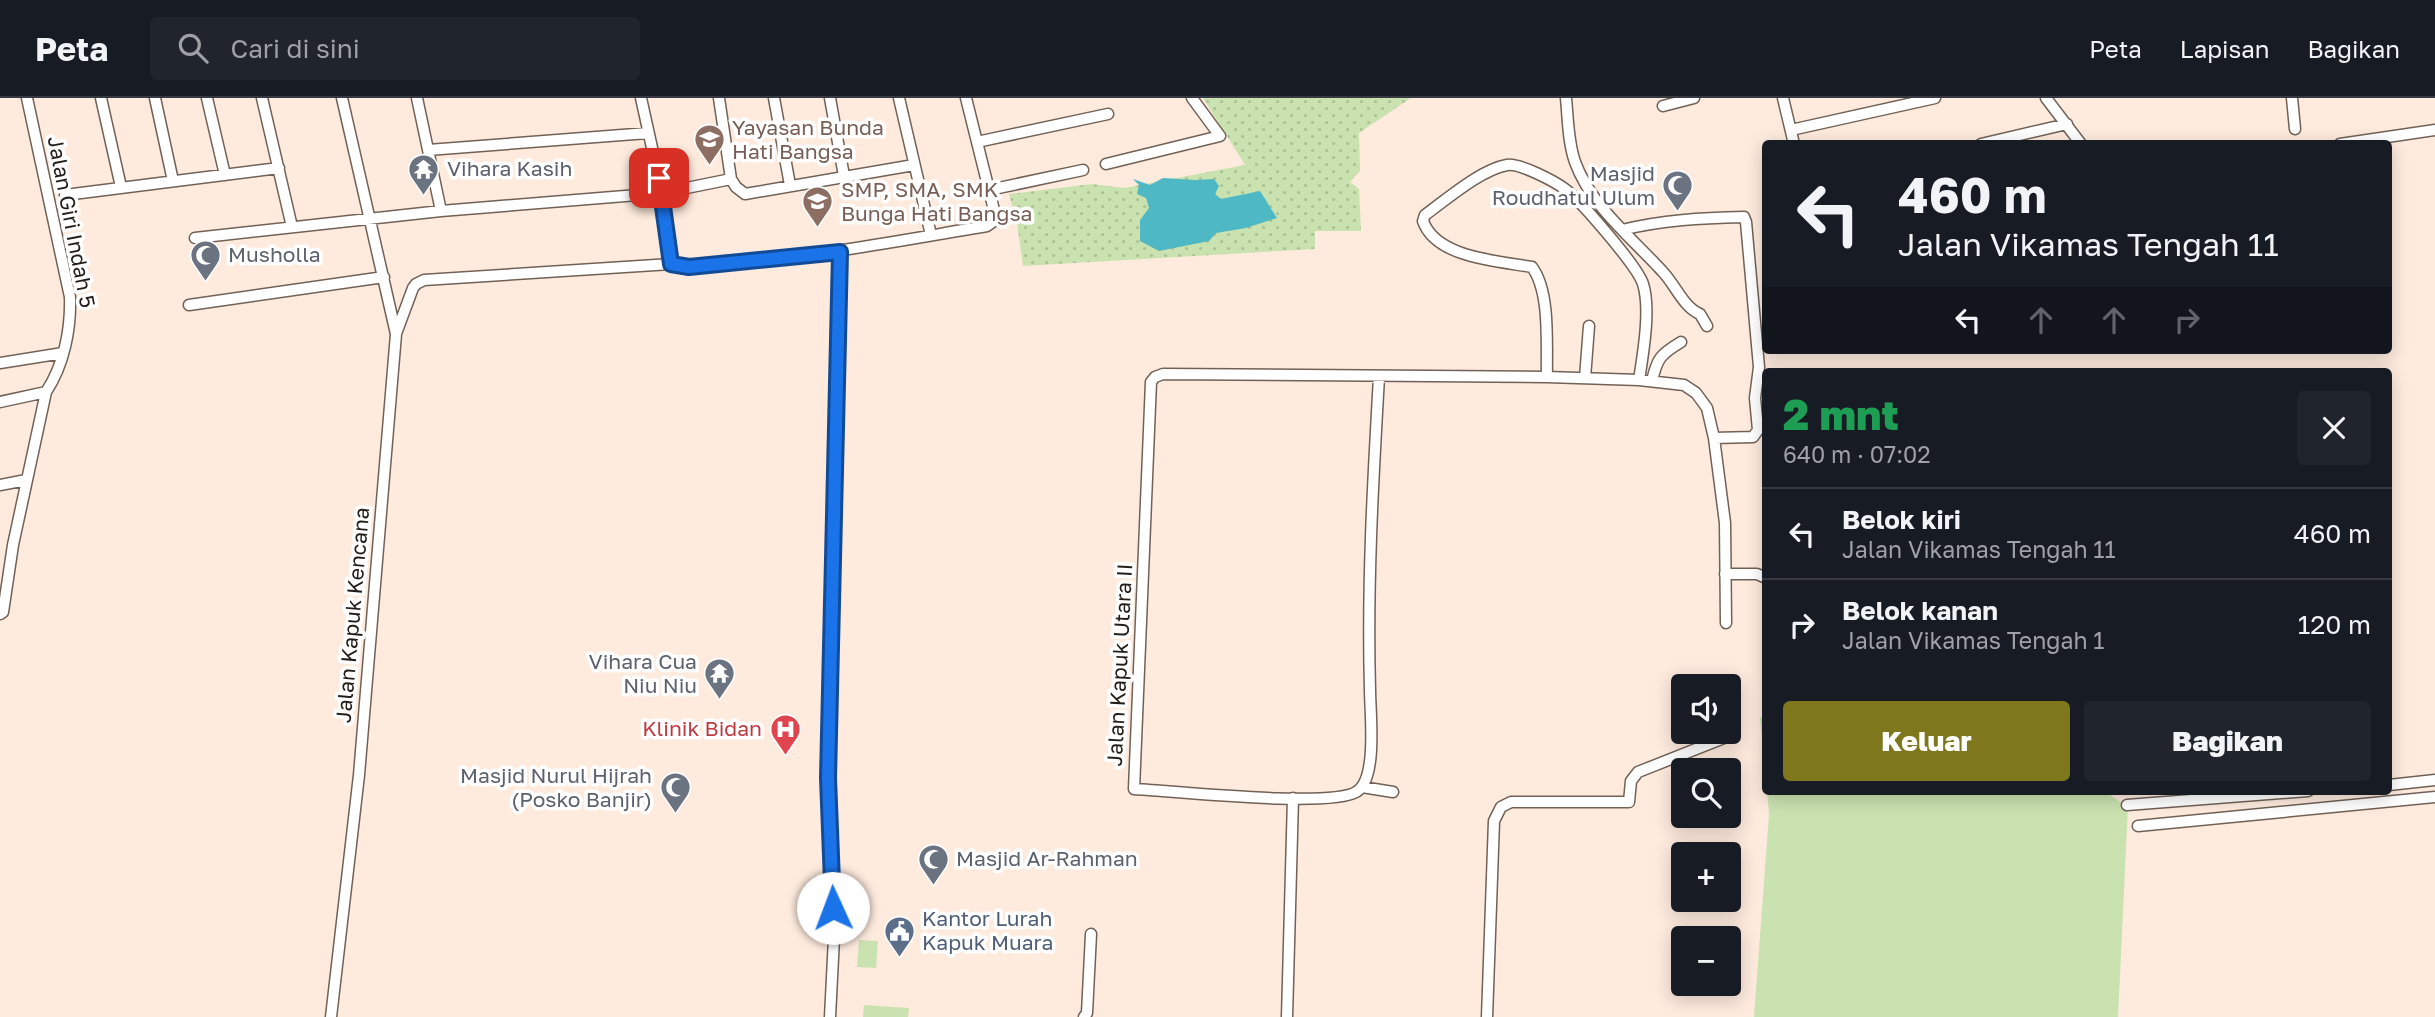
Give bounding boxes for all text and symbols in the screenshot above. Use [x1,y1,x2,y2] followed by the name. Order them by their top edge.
[150,17,640,80] search box
[35,29,108,68] text: Peta
[174,29,212,67] icon: search
[230,33,360,64] text: Cari di sini
[2089,34,2142,63] text: Peta
[2180,34,2270,63] text: Lapisan
[2308,34,2400,63] text: Bagikan
[732,114,884,164] place label: Yayasan Bunda Hati Bangsa
[692,123,726,167] school or university icon: Yayasan Bunda Hati Bangsa
[43,134,101,310] street label: Jalan Giri Indah 5
[629,148,689,208] pin
[407,152,441,196] temple icon: Vihara Kasih
[447,155,572,181] place label: Vihara Kasih
[640,159,678,197] icon: arrive
[1492,160,1655,210] place label: Masjid Roudhatul Ulum
[1898,165,2047,224] text: 460 m
[1783,168,1874,259] icon: left
[1661,169,1695,213] mosque icon: Masjid Roudhatul Ulum
[841,176,1032,226] place label: SMP, SMA, SMK Bunga Hati Bangsa
[801,185,835,229] school or university icon: SMP, SMA, SMK Bunga Hati Bangsa
[1898,225,2279,263] text: Jalan Vikamas Tengah 11
[188,238,222,282] mosque icon: Musholla
[228,241,321,267] place label: Musholla
[1949,301,1987,339] icon: left
[2022,301,2060,339] icon: ahead
[2095,301,2133,339] icon: ahead
[2168,301,2206,339] icon: right
[1783,389,1899,439] text: 2 mnt
[2297,391,2371,465] button: close
[1783,440,1931,468] text: 640 m · 07:02
[1842,504,1961,535] text: Belok kiri
[330,506,374,724] street label: Jalan Kapuk Kencana
[1783,515,1821,553] icon: left
[2294,518,2371,549] text: 460 m
[1842,535,2116,563] text: Jalan Vikamas Tengah 11
[1101,563,1137,767] street label: Jalan Kapuk Utara II
[1842,595,1998,626] text: Belok kanan
[1783,606,1821,644] icon: right
[2298,609,2371,640] text: 120 m
[1842,626,2105,654] text: Jalan Vikamas Tengah 1
[589,648,697,698] place label: Vihara Cua Niu Niu
[703,657,737,701] temple icon: Vihara Cua Niu Niu
[1671,674,1741,996] map controls
[1671,674,1741,744] button: sound
[1783,701,2070,781] button: Keluar
[2084,701,2371,781] button: Bagikan
[768,712,802,756] hospital icon: Klinik Bidan
[642,715,762,741] place label: Klinik Bidan
[1671,758,1741,828] button: search
[460,762,652,812] place label: Masjid Nurul Hijrah (Posko Banjir)
[658,771,692,815] mosque icon: Masjid Nurul Hijrah (Posko Banjir)
[916,842,950,886] mosque icon: Masjid Ar-Rahman
[1671,842,1741,912] button: +
[956,845,1138,871] place label: Masjid Ar-Rahman
[796,871,870,945] position arrow
[922,905,1053,955] place label: Kantor Lurah Kapuk Muara
[882,914,916,958] public building icon: Kantor Lurah Kapuk Muara
[1671,926,1741,996] button: −

